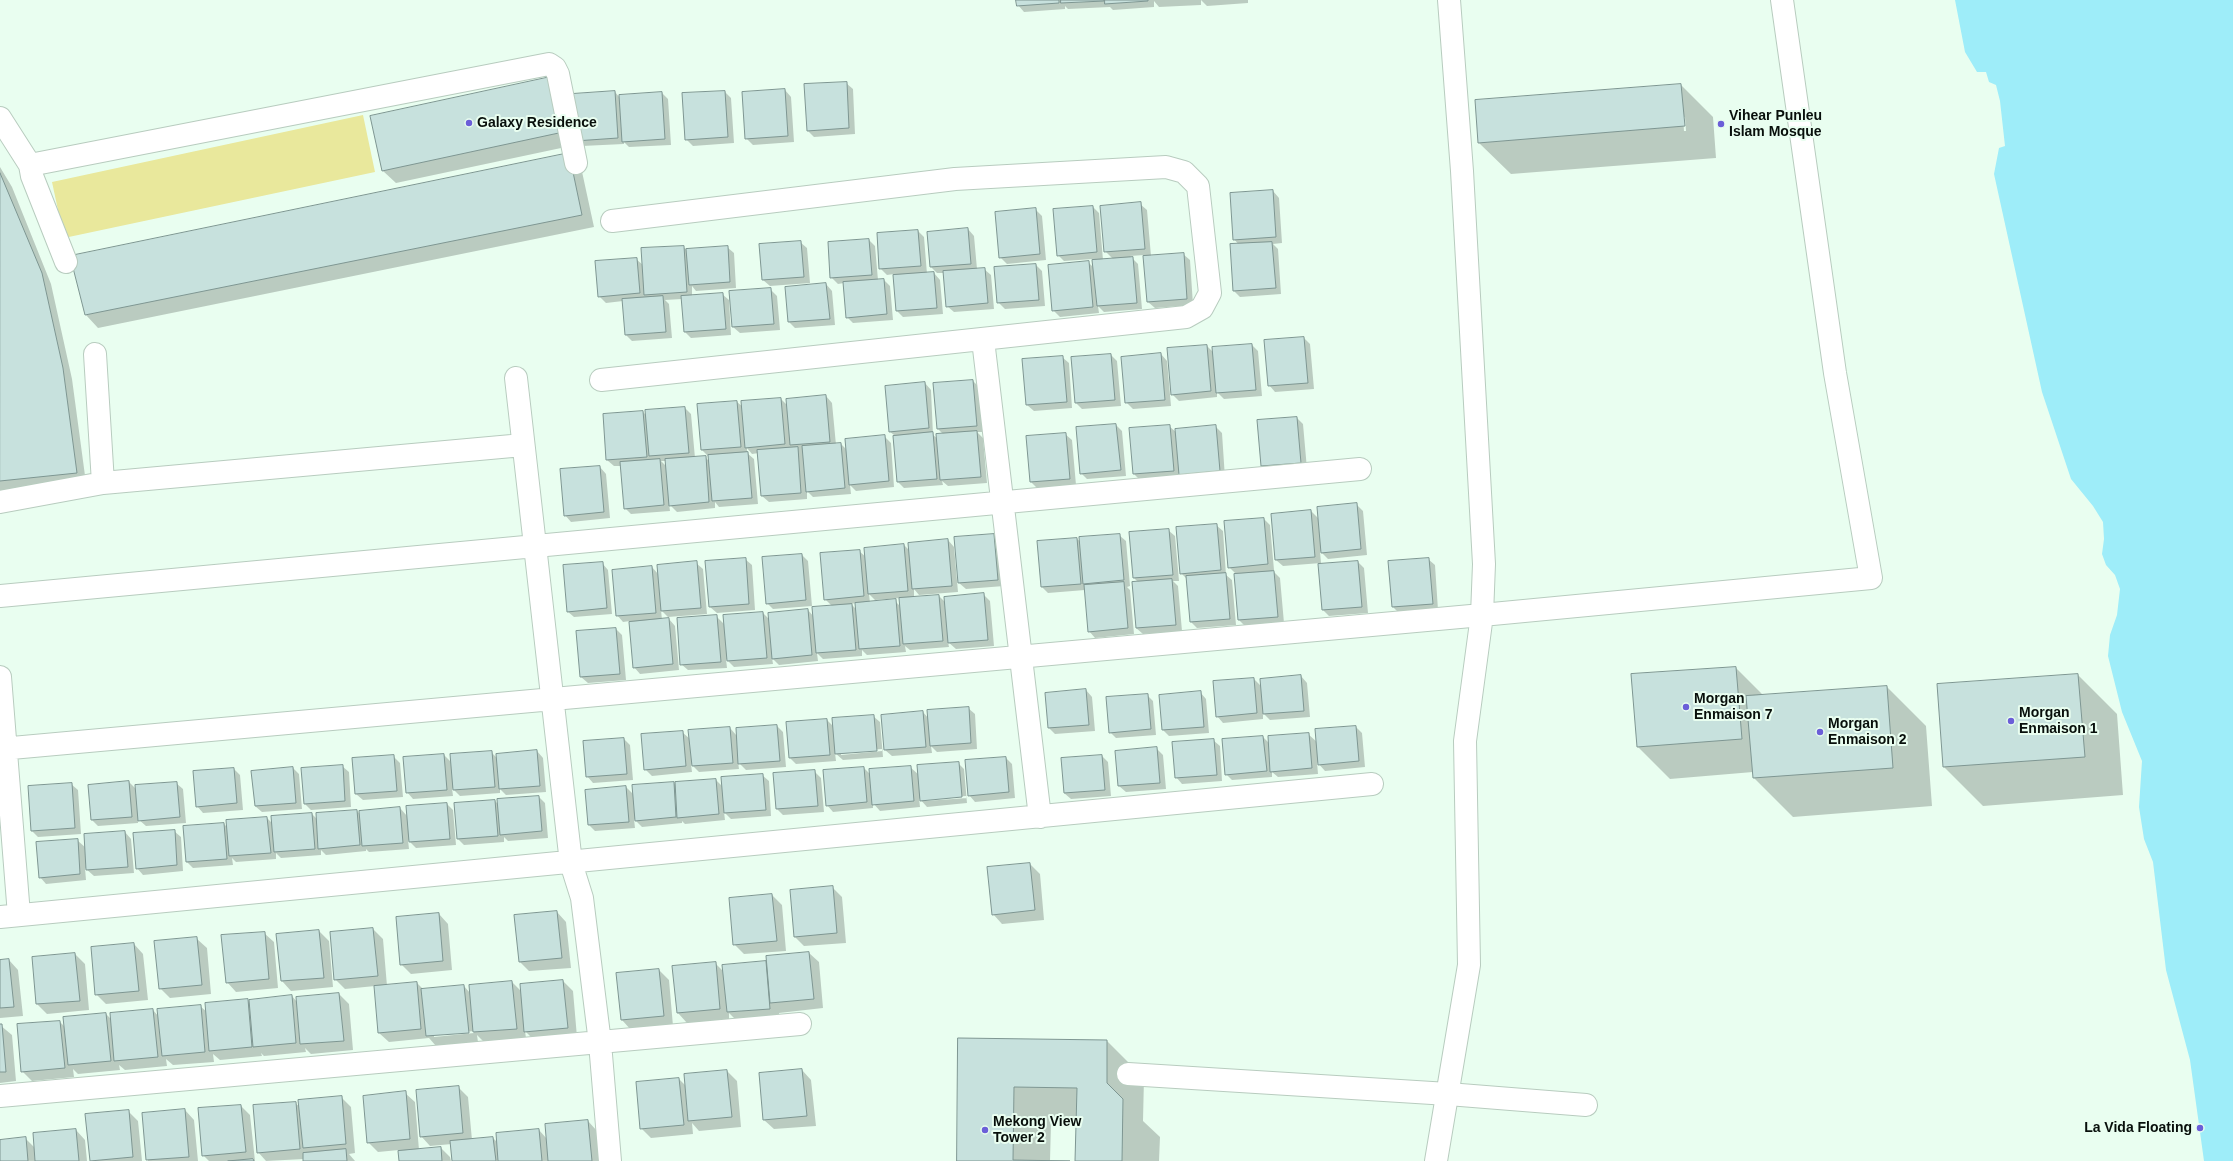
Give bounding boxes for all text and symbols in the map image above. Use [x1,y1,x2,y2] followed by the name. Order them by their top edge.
[1729,108,1822,140] place label: Vihear Punleu Islam Mosque
[477,115,597,131] place label: Galaxy Residence
[464,118,474,128] marker: Galaxy Residence
[1716,119,1726,129] marker: Vihear Punleu Islam Mosque
[1694,691,1773,724] place label: Morgan Enmaison 7
[1681,702,1691,712] marker: Morgan Enmaison 7
[2019,705,2098,738] place label: Morgan Enmaison 1
[1828,716,1907,748] place label: Morgan Enmaison 2
[2006,716,2016,726] marker: Morgan Enmaison 1
[1815,727,1825,737] marker: Morgan Enmaison 2
[993,1114,1081,1146] place label: Mekong View Tower 2
[2084,1120,2192,1136] place label: La Vida Floating
[2195,1123,2205,1133] marker: La Vida Floating
[980,1125,990,1135] marker: Mekong View Tower 2

